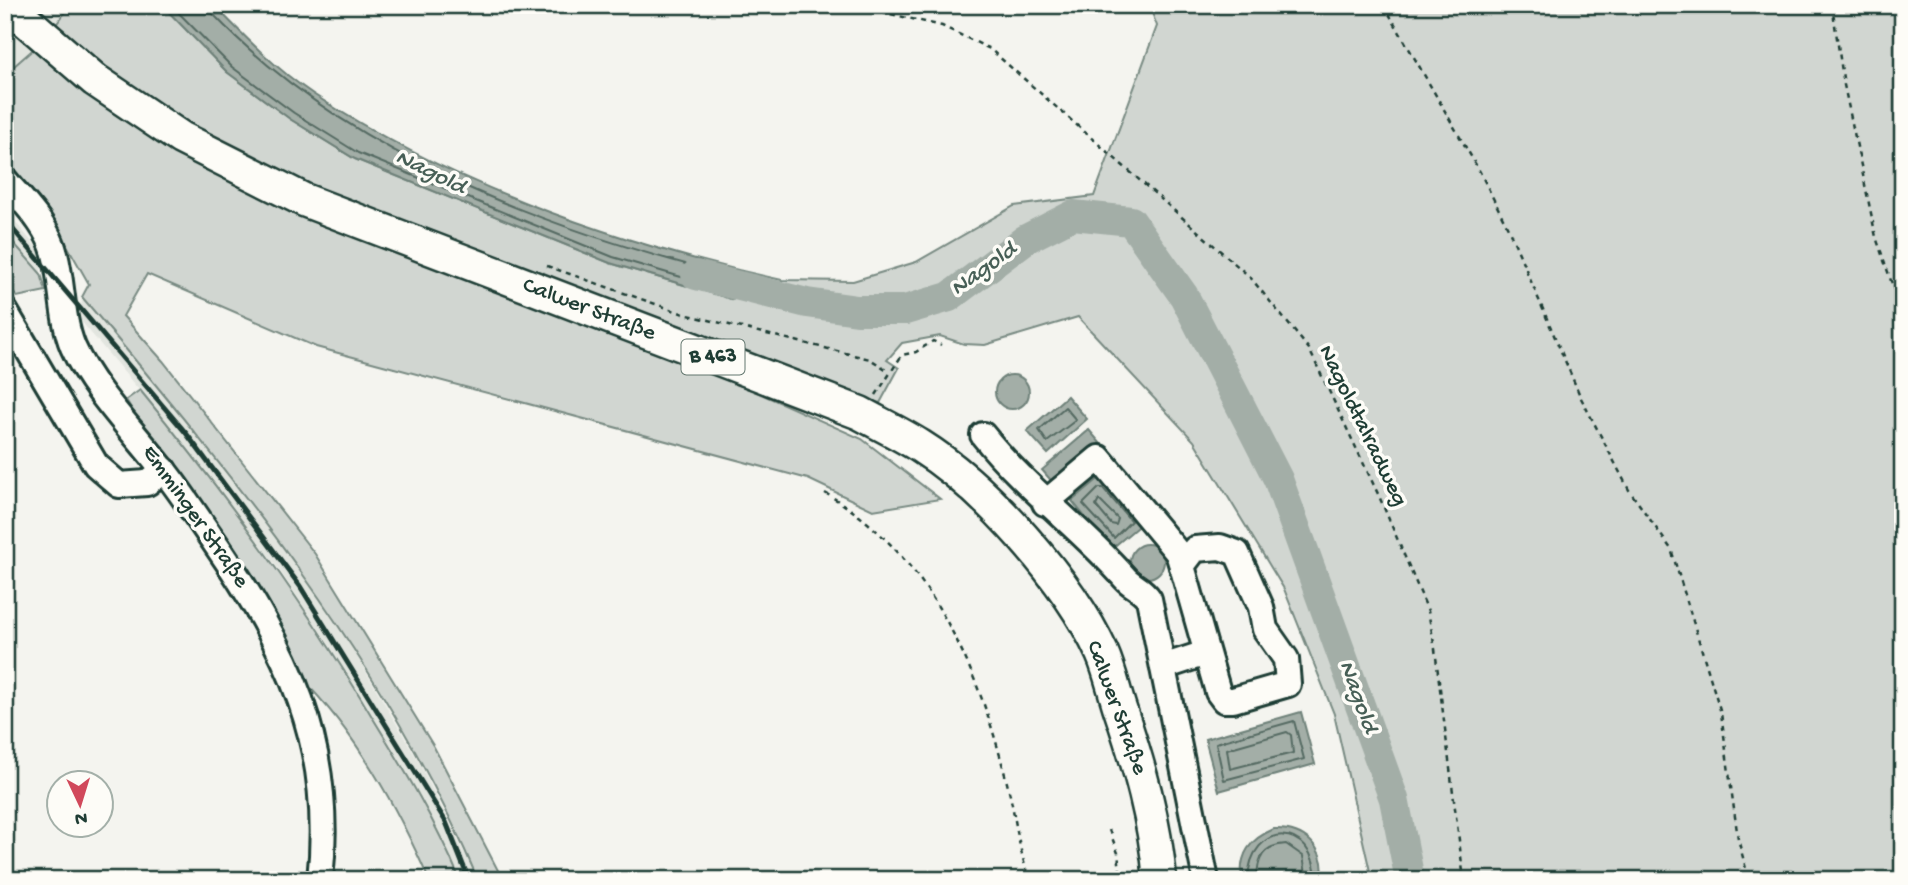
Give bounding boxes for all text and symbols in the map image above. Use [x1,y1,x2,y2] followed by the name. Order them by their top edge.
[390,144,472,204] water label: Nagold
[945,235,1025,304] water label: Nagold
[519,272,660,348] street label: Calwer Straße
[682,340,744,374] road number: B 463
[1311,341,1413,511] street label: Nagoldtalradweg
[136,440,255,595] street label: Emminger Straße
[1079,637,1153,780] street label: Calwer Straße
[1331,657,1384,740] water label: Nagold
[46,770,116,840] north arrow
[74,806,88,829] text: N

